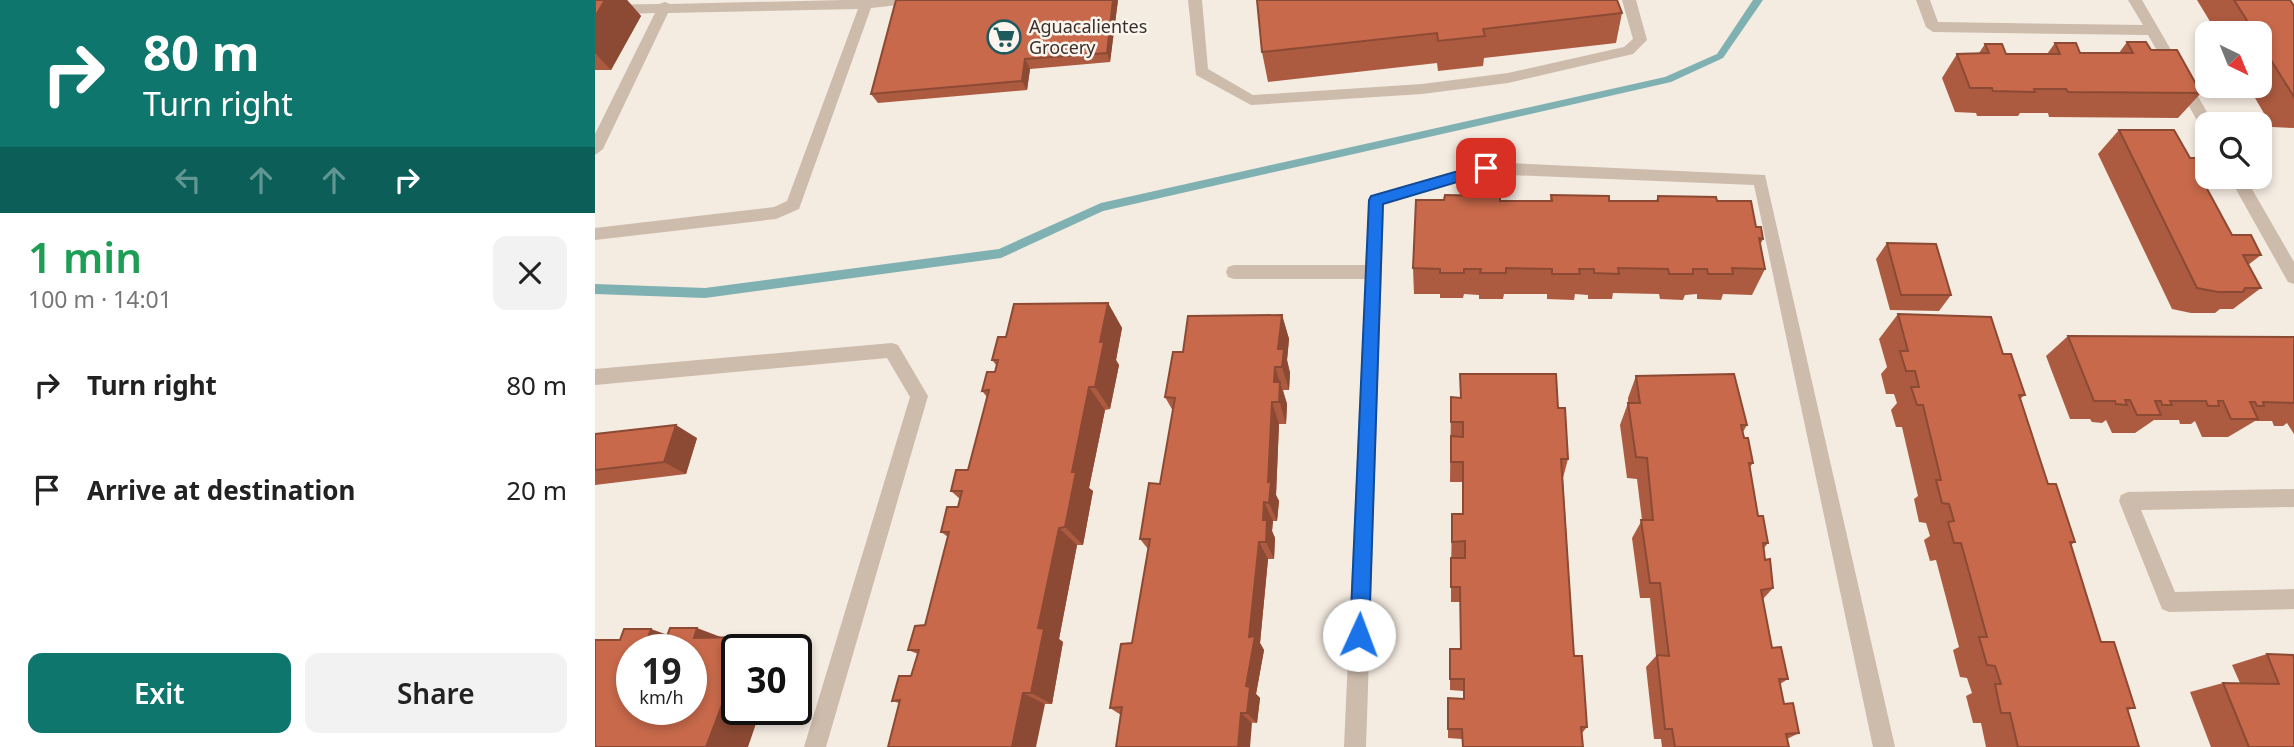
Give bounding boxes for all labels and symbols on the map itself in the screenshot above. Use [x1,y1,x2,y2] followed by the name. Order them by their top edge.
[1029,14,1147,59] place label: Aguacalientes Grocery
[985,18,1023,56] supermarket icon: Aguacalientes Grocery
[2195,21,2271,98] north arrow
[1456,138,1516,198] pin
[1322,598,1396,672] position arrow
[721,634,812,725] speed limit sign: 30

